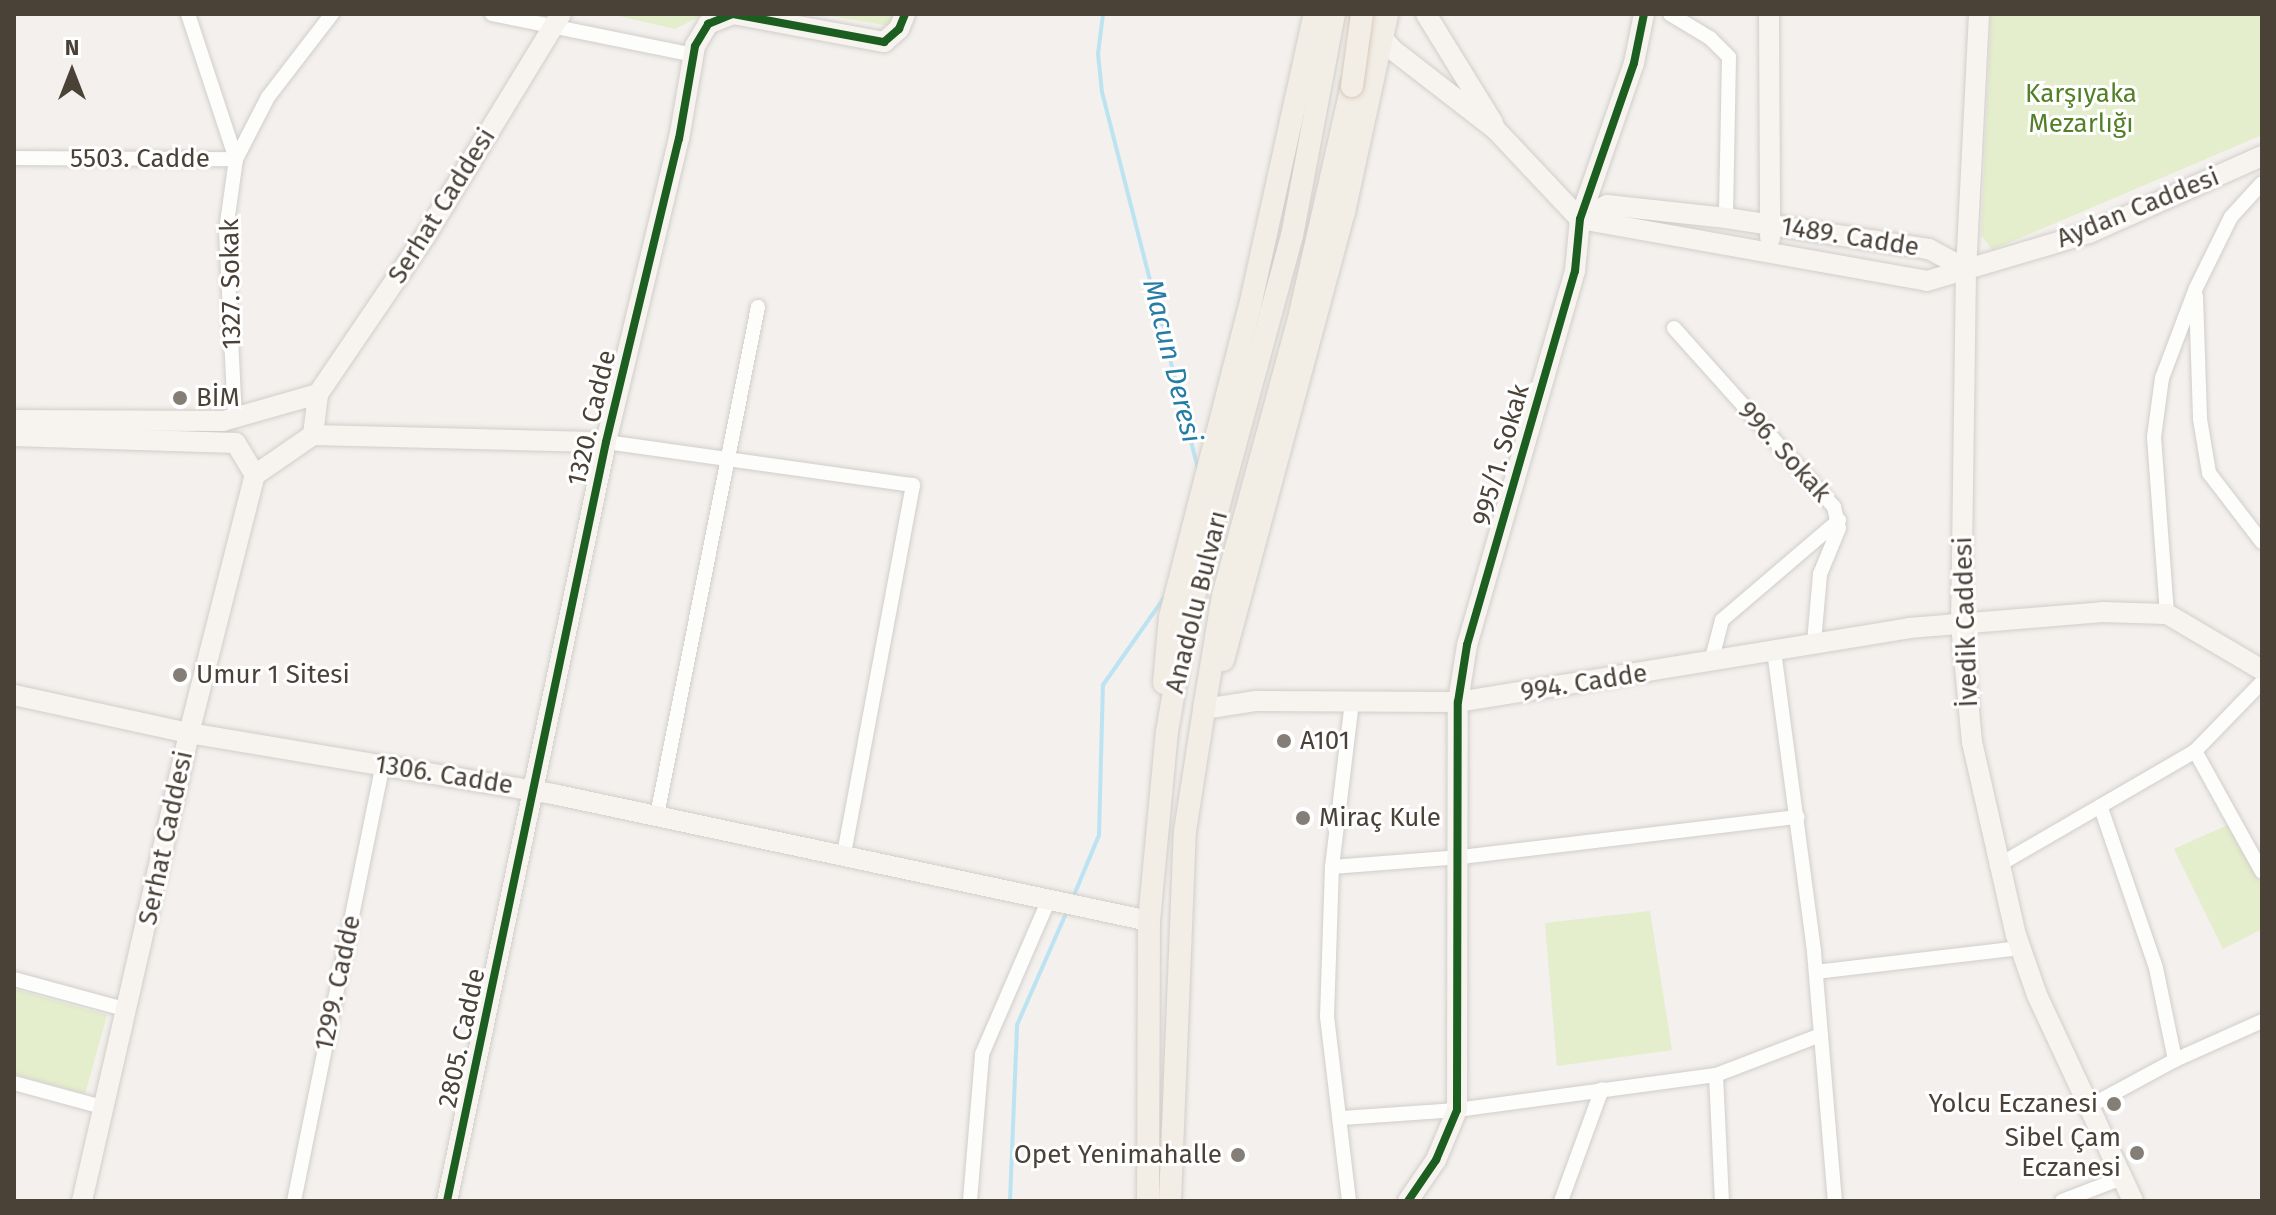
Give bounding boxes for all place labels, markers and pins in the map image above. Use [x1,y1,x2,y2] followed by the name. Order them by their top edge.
[196,382,240,414] place label: BİM
[171,389,189,407] marker: BİM
[196,659,350,691] place label: Umur 1 Sitesi
[171,666,189,684] marker: Umur 1 Sitesi
[1300,725,1350,757] place label: A101
[1275,732,1293,750] marker: A101
[1319,802,1441,834] place label: Miraç Kule
[1294,809,1312,827] marker: Miraç Kule
[1929,1088,2098,1120] place label: Yolcu Eczanesi
[2105,1095,2123,1113] marker: Yolcu Eczanesi
[2005,1122,2121,1184] place label: Sibel Çam Eczanesi
[1014,1139,1222,1171] place label: Opet Yenimahalle
[2128,1144,2146,1162] marker: Sibel Çam Eczanesi
[1229,1146,1247,1164] marker: Opet Yenimahalle

